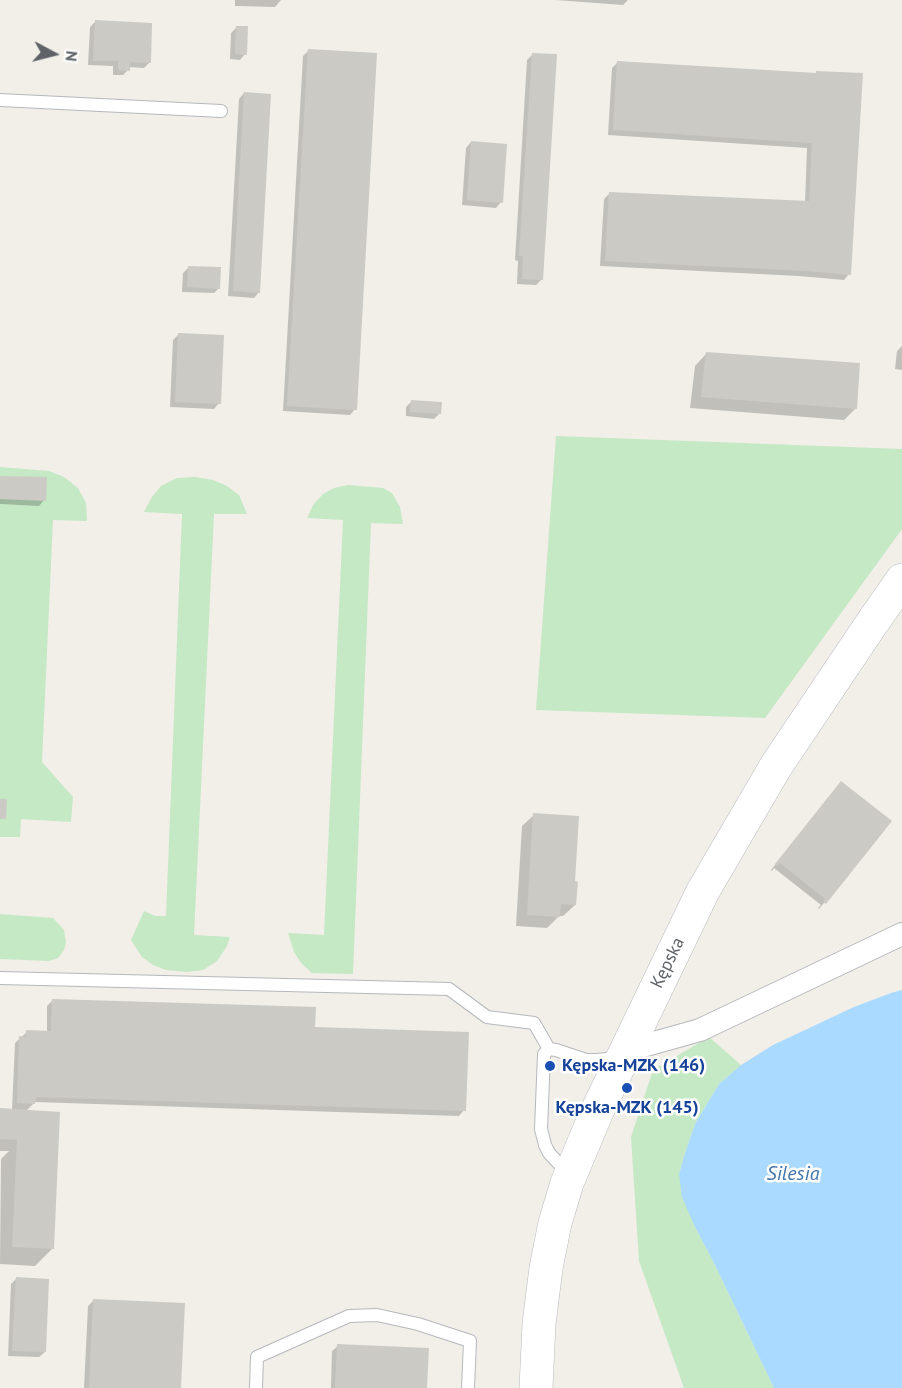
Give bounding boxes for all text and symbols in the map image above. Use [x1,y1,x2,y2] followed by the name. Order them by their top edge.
[24,24,84,84] north arrow
[61,50,82,63] text: N
[646,934,690,992] street label: Kępska
[562,1055,705,1077] place label: Kępska-MZK (146)
[543,1059,557,1073] marker: Kępska-MZK (146)
[620,1081,634,1095] marker: Kępska-MZK (145)
[555,1097,699,1119] place label: Kępska-MZK (145)
[767,1162,819,1186] water label: Silesia

